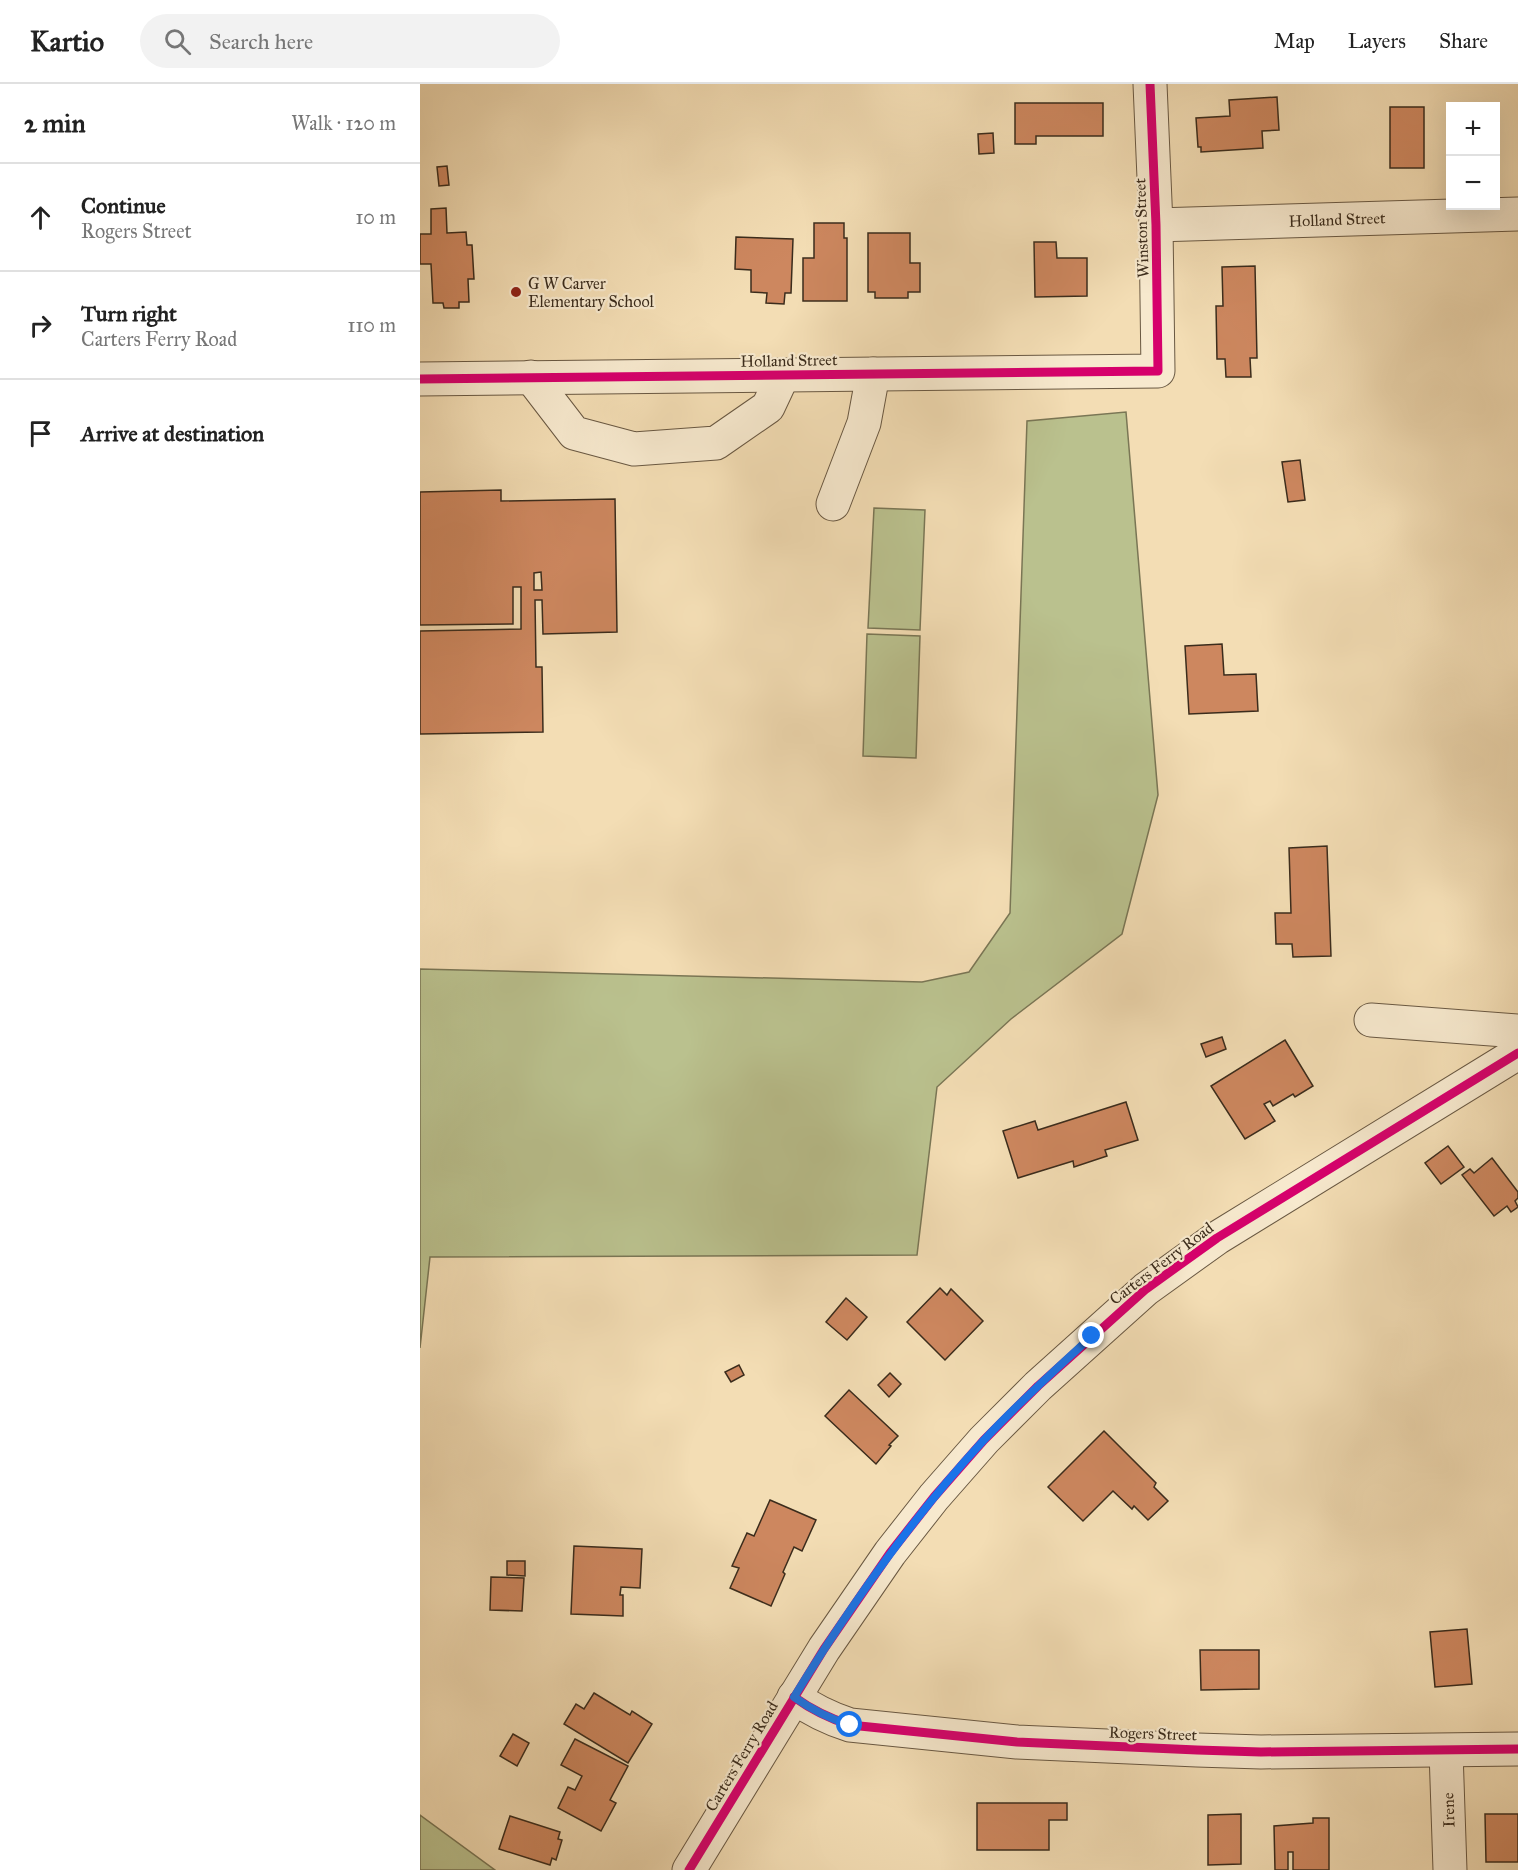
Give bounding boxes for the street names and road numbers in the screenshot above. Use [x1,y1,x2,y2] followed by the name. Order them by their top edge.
[1130,177,1153,278] street label: Winston Street
[1288,208,1386,231] street label: Holland Street
[740,350,838,371] street label: Holland Street
[1106,1218,1217,1309] street label: Carters Ferry Road
[701,1698,782,1815] street label: Carters Ferry Road
[1108,1722,1198,1746] street label: Rogers Street
[1438,1792,1459,1828] street label: Irene

